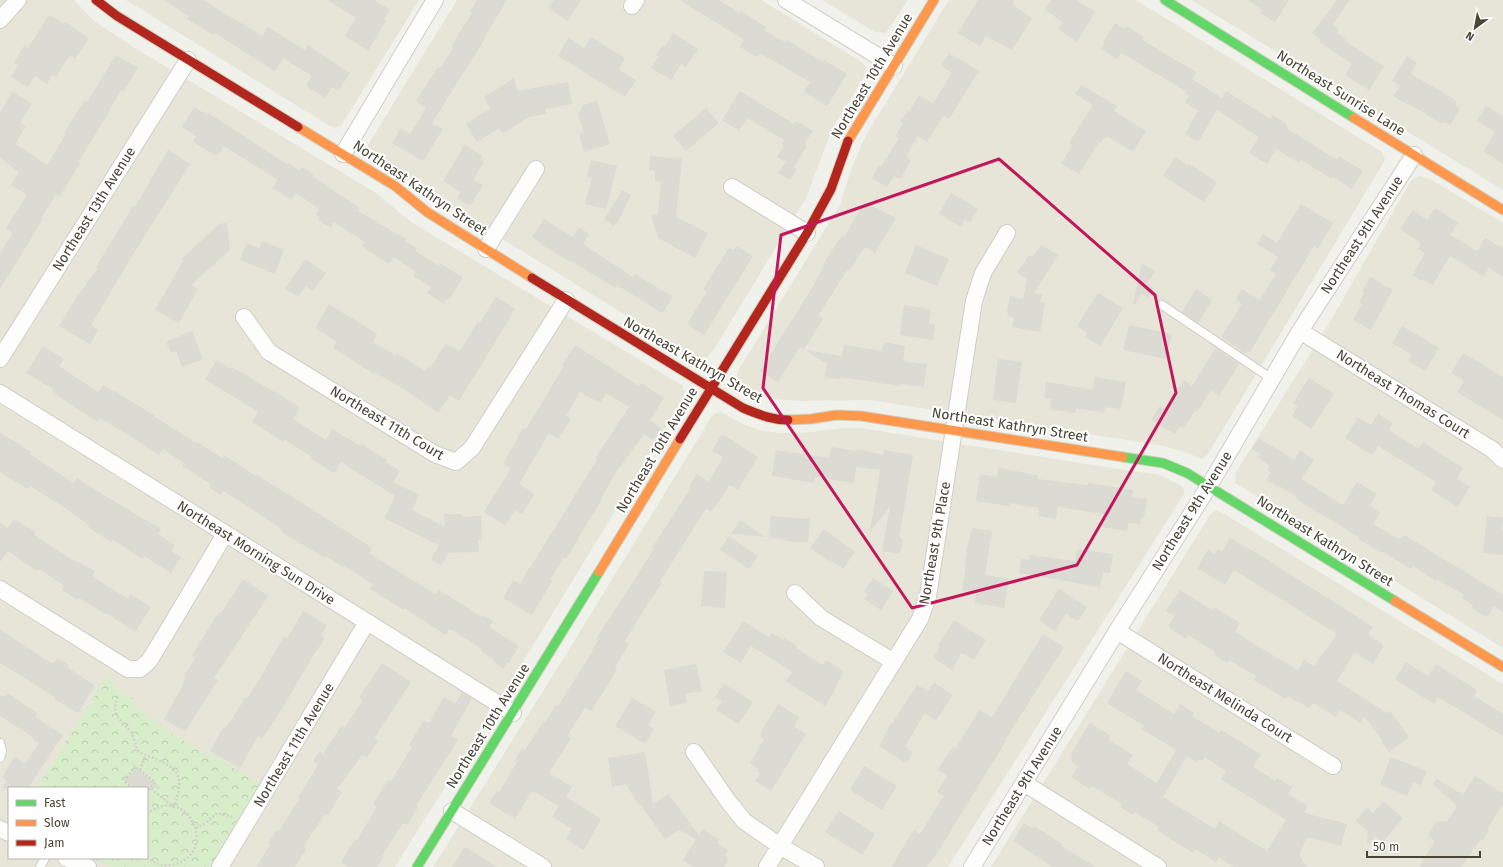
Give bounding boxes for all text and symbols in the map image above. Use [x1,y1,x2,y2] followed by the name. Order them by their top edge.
[1455,8,1495,48] north arrow
[828,10,916,142] street label: Northeast 10th Avenue
[1463,29,1477,44] text: N
[1274,47,1408,139] street label: Northeast Sunrise Lane
[350,137,491,240] street label: Northeast Kathryn Street
[49,144,139,274] street label: Northeast 13th Avenue
[1317,173,1407,297] street label: Northeast 9th Avenue
[620,313,766,407] street label: Northeast Kathryn Street
[1333,346,1474,443] street label: Northeast Thomas Court
[327,382,448,464] street label: Northeast 11th Court
[613,384,701,516] street label: Northeast 10th Avenue
[931,404,1090,446] street label: Northeast Kathryn Street
[1148,448,1236,574] street label: Northeast 9th Avenue
[916,480,954,606] street label: Northeast 9th Place
[1254,492,1397,591] street label: Northeast Kathryn Street
[174,497,338,609] street label: Northeast Morning Sun Drive
[1155,650,1296,747] street label: Northeast Melinda Court
[443,660,533,792] street label: Northeast 10th Avenue
[250,680,338,810] street label: Northeast 11th Avenue
[978,723,1066,849] street label: Northeast 9th Avenue
[8,787,148,859] legend
[44,796,66,810] text: Fast
[44,816,70,830] text: Slow
[1367,833,1480,859] scale bar
[44,836,64,850] text: Jam
[1373,840,1399,854] text: 50 m

